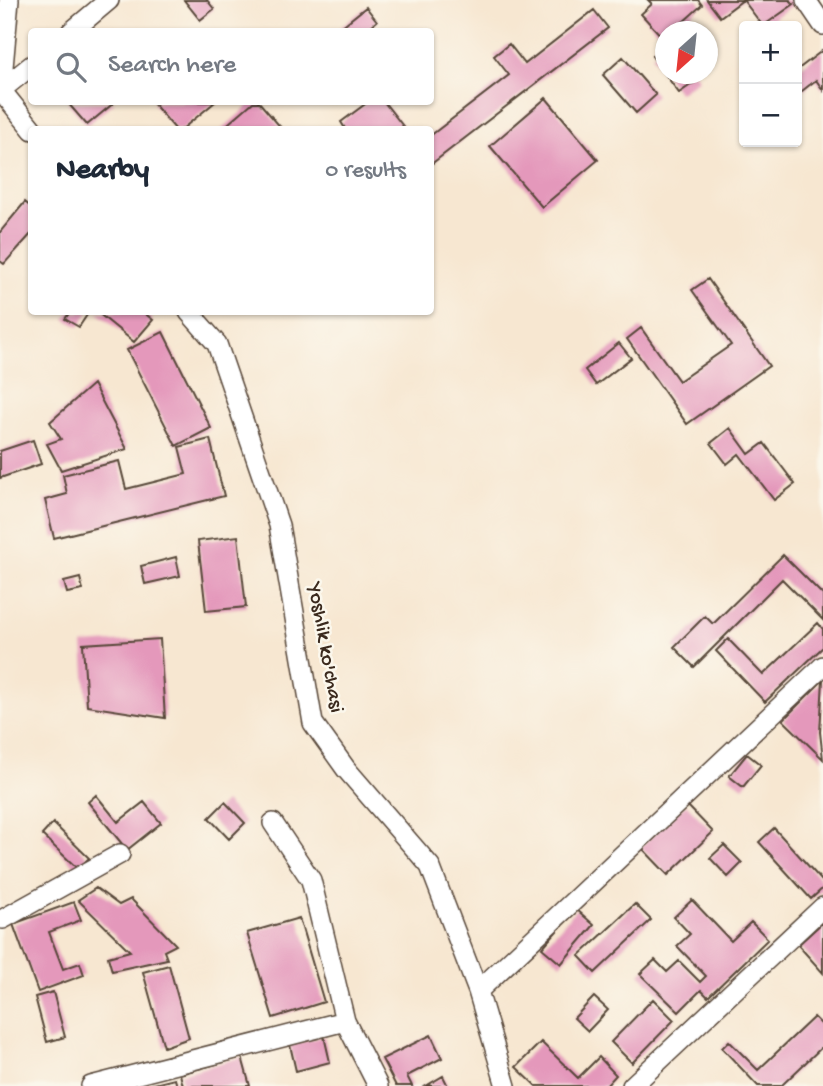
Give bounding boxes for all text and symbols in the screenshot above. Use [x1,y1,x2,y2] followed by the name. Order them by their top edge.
[655,21,718,84] north arrow
[739,21,802,147] map controls
[739,21,802,84] button: +
[28,28,434,105] search box
[52,48,90,86] icon: search
[108,51,236,82] text: Search here
[739,84,802,147] button: −
[56,154,149,189] text: Nearby
[325,158,406,185] text: 0 results
[300,579,348,715] street label: Yoshlik ko'chasi

